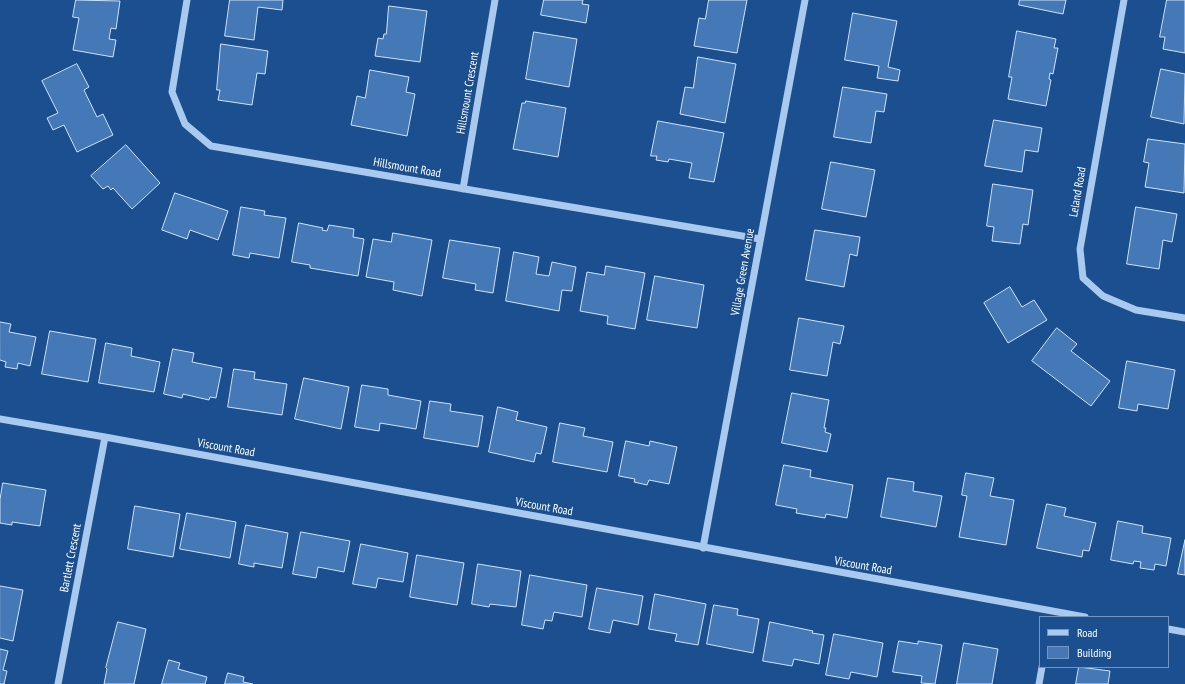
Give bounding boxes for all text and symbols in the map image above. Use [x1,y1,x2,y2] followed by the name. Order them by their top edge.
[454,51,482,135] street label: Hillsmount Crescent
[372,155,442,181] street label: Hillsmount Road
[1067,166,1089,218] street label: Leland Road
[728,227,758,317] street label: Village Green Avenue
[196,436,256,460] street label: Viscount Road
[514,495,574,519] street label: Viscount Road
[57,523,85,593] street label: Bartlett Crescent
[833,554,893,578] street label: Viscount Road
[1039,616,1169,668] legend
[1077,625,1097,640] text: Road
[1077,645,1112,660] text: Building

